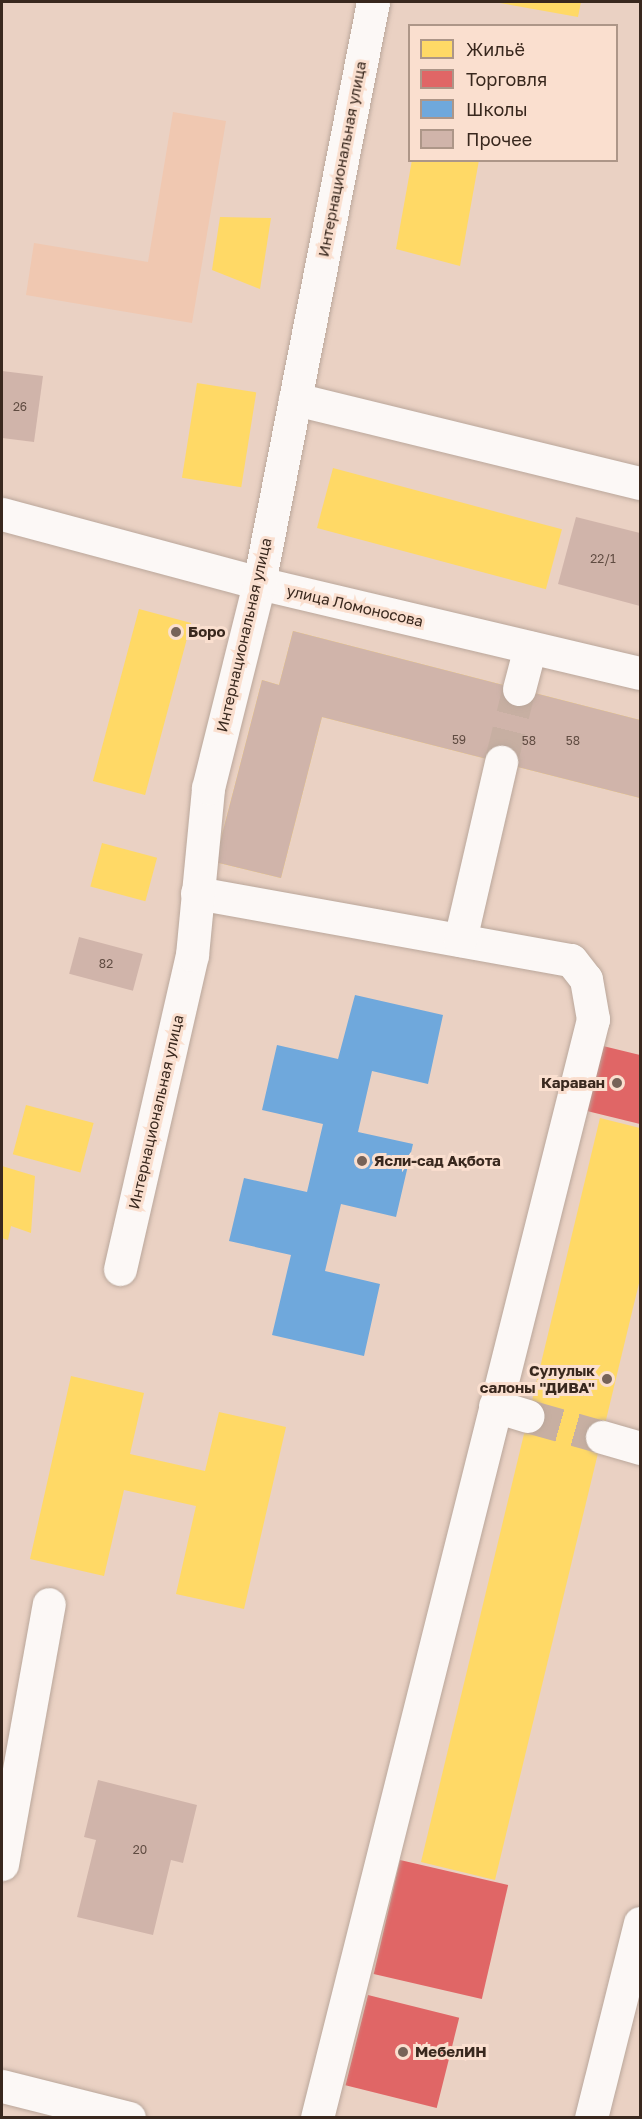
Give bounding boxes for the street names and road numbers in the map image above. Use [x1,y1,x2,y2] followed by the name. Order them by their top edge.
[314,60,370,258] street label: Интернациональная улица
[213,536,275,734] street label: Интернациональная улица
[285,582,425,630] street label: улица Ломоносова
[125,1013,187,1211] street label: Интернациональная улица

